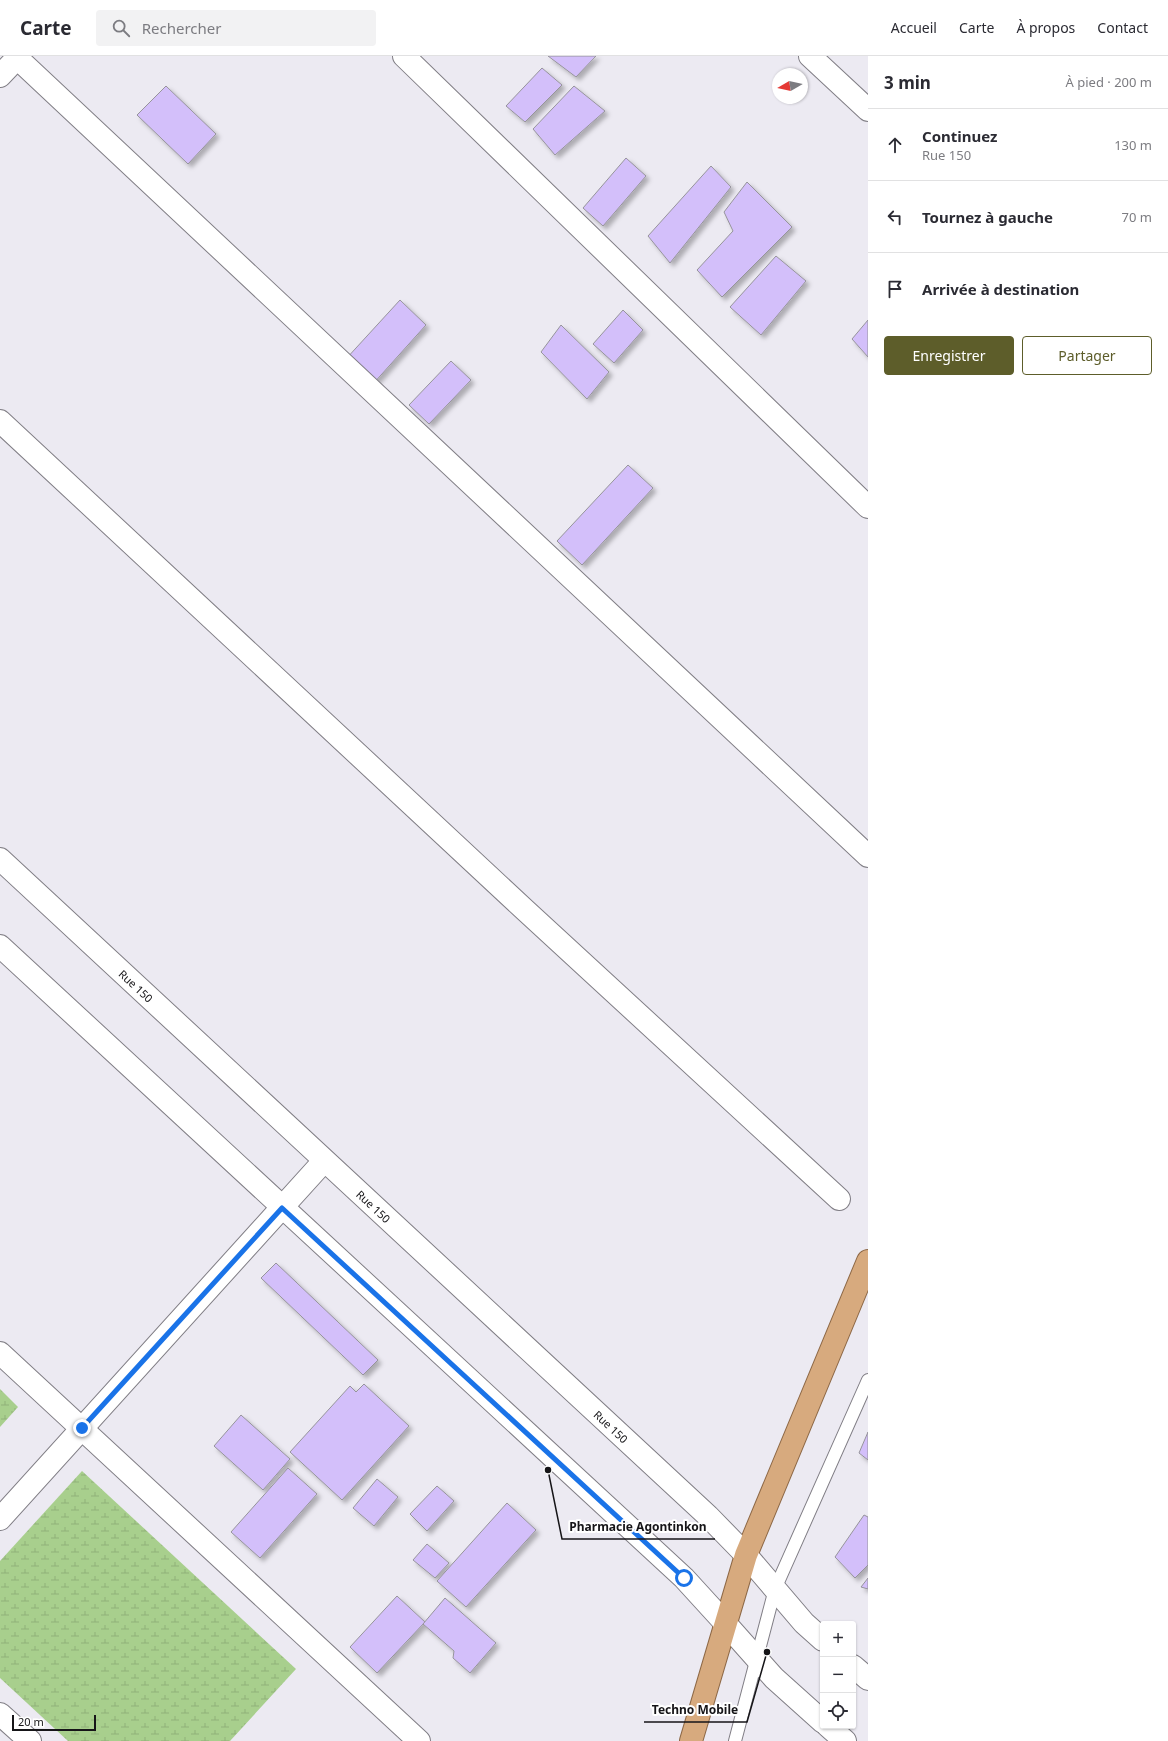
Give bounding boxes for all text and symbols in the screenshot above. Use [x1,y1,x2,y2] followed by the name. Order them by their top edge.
[96,10,376,46] search box
[20,15,72,41] text: Carte
[110,17,132,39] icon: search
[142,18,221,38] text: Rechercher
[891,18,937,37] text: Accueil
[959,18,994,37] text: Carte
[1016,18,1075,37] text: À propos
[1097,18,1148,37] text: Contact
[772,68,808,104] north arrow
[884,71,931,94] text: 3 min
[1066,73,1152,91] text: À pied · 200 m
[922,126,997,146] text: Continuez
[884,134,906,156] icon: ahead
[1114,136,1152,154] text: 130 m
[922,146,971,164] text: Rue 150
[884,206,906,228] icon: left
[922,207,1053,227] text: Tournez à gauche
[1122,208,1152,226] text: 70 m
[884,278,906,300] icon: arrive
[922,279,1079,299] text: Arrivée à destination
[884,336,1014,375] button: Enregistrer
[1022,336,1152,375] button: Partager
[116,966,157,1005] street label: Rue 150
[353,1186,394,1226] street label: Rue 150
[591,1407,632,1446] street label: Rue 150
[73,1419,91,1437] route end
[562,1515,715,1539] callout: Pharmacie Agontinkon
[569,1518,707,1535] text: Pharmacie Agontinkon
[675,1569,693,1587] route start
[820,1621,856,1729] map controls
[820,1621,856,1657] button: +
[820,1657,856,1693] button: −
[820,1693,856,1729] button: locate
[644,1698,747,1722] callout: Techno Mobile
[652,1701,738,1718] text: Techno Mobile
[12,1713,96,1732] scale bar
[18,1714,44,1729] text: 20 m

